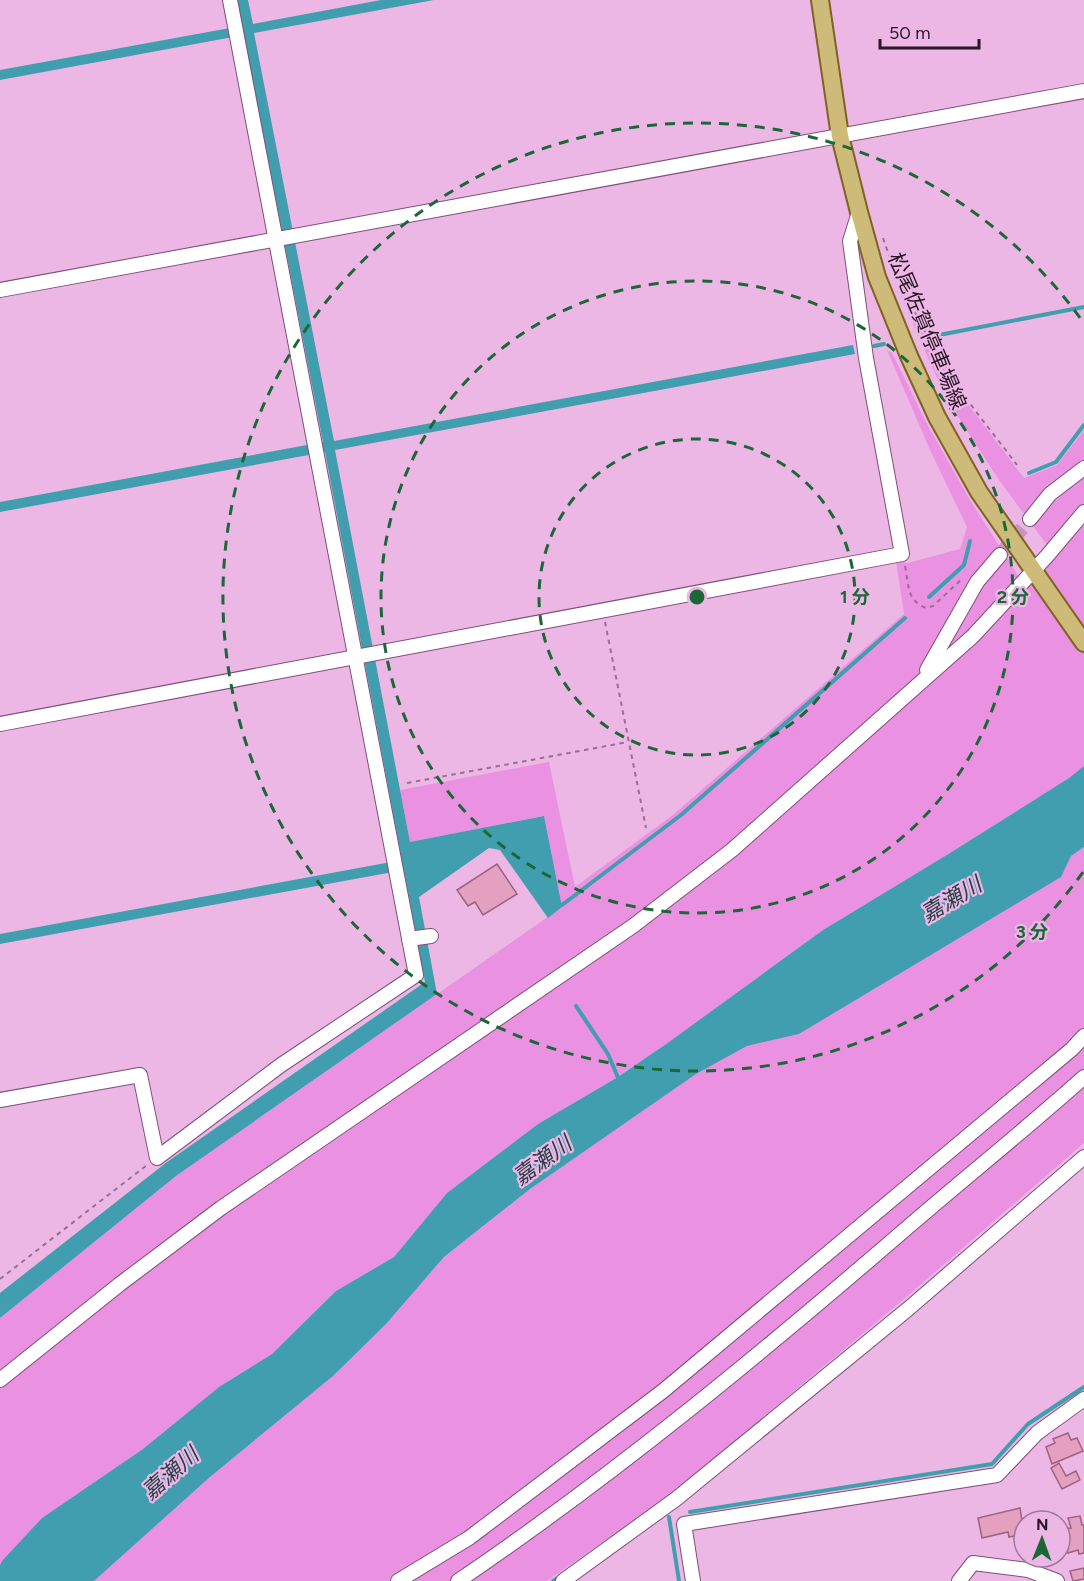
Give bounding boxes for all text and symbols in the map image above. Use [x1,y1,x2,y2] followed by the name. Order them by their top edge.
[880,12,979,50] scale bar
[889,22,931,44] text: 50 m
[883,249,972,413] street label: 松尾佐賀停車場線
[840,586,870,608] text: 1 分
[997,586,1029,608] text: 2 分
[687,587,707,607] centre of rings
[916,870,988,928] water label: 嘉瀬川
[1016,921,1048,943] text: 3 分
[508,1129,579,1191] water label: 嘉瀬川
[137,1440,206,1505] water label: 嘉瀬川
[1012,1509,1072,1569] north arrow
[1036,1515,1049,1534] text: N

